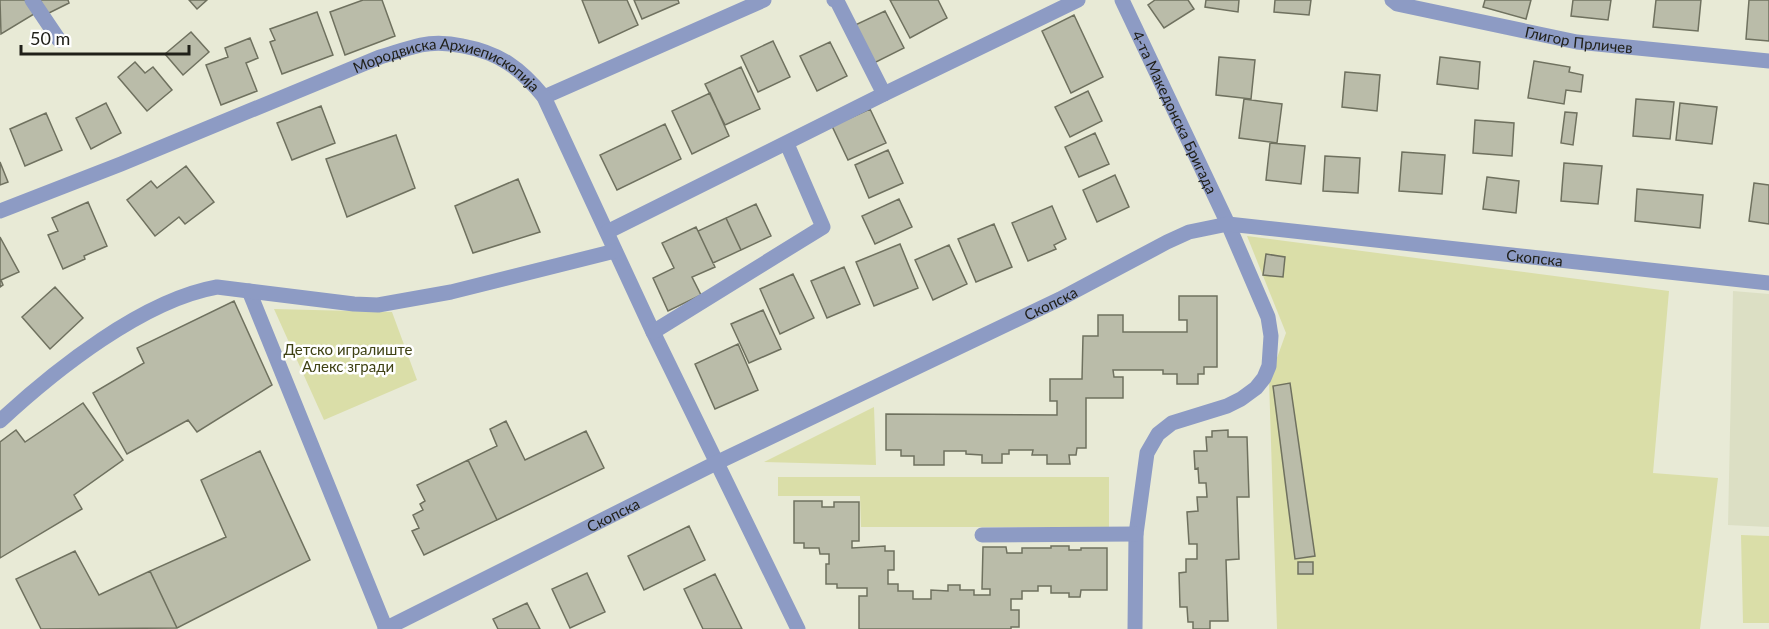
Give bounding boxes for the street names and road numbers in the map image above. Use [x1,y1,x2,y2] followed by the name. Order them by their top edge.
[1523,22,1634,56] street label: Глигор Прличев
[1129,28,1221,196] street label: 4-та Македонска Бригада
[350,34,544,95] street label: Мородвиска Архиепископија
[1505,245,1564,269] street label: Скопска
[1021,283,1080,324] street label: Скопска
[584,494,642,535] street label: Скопска

